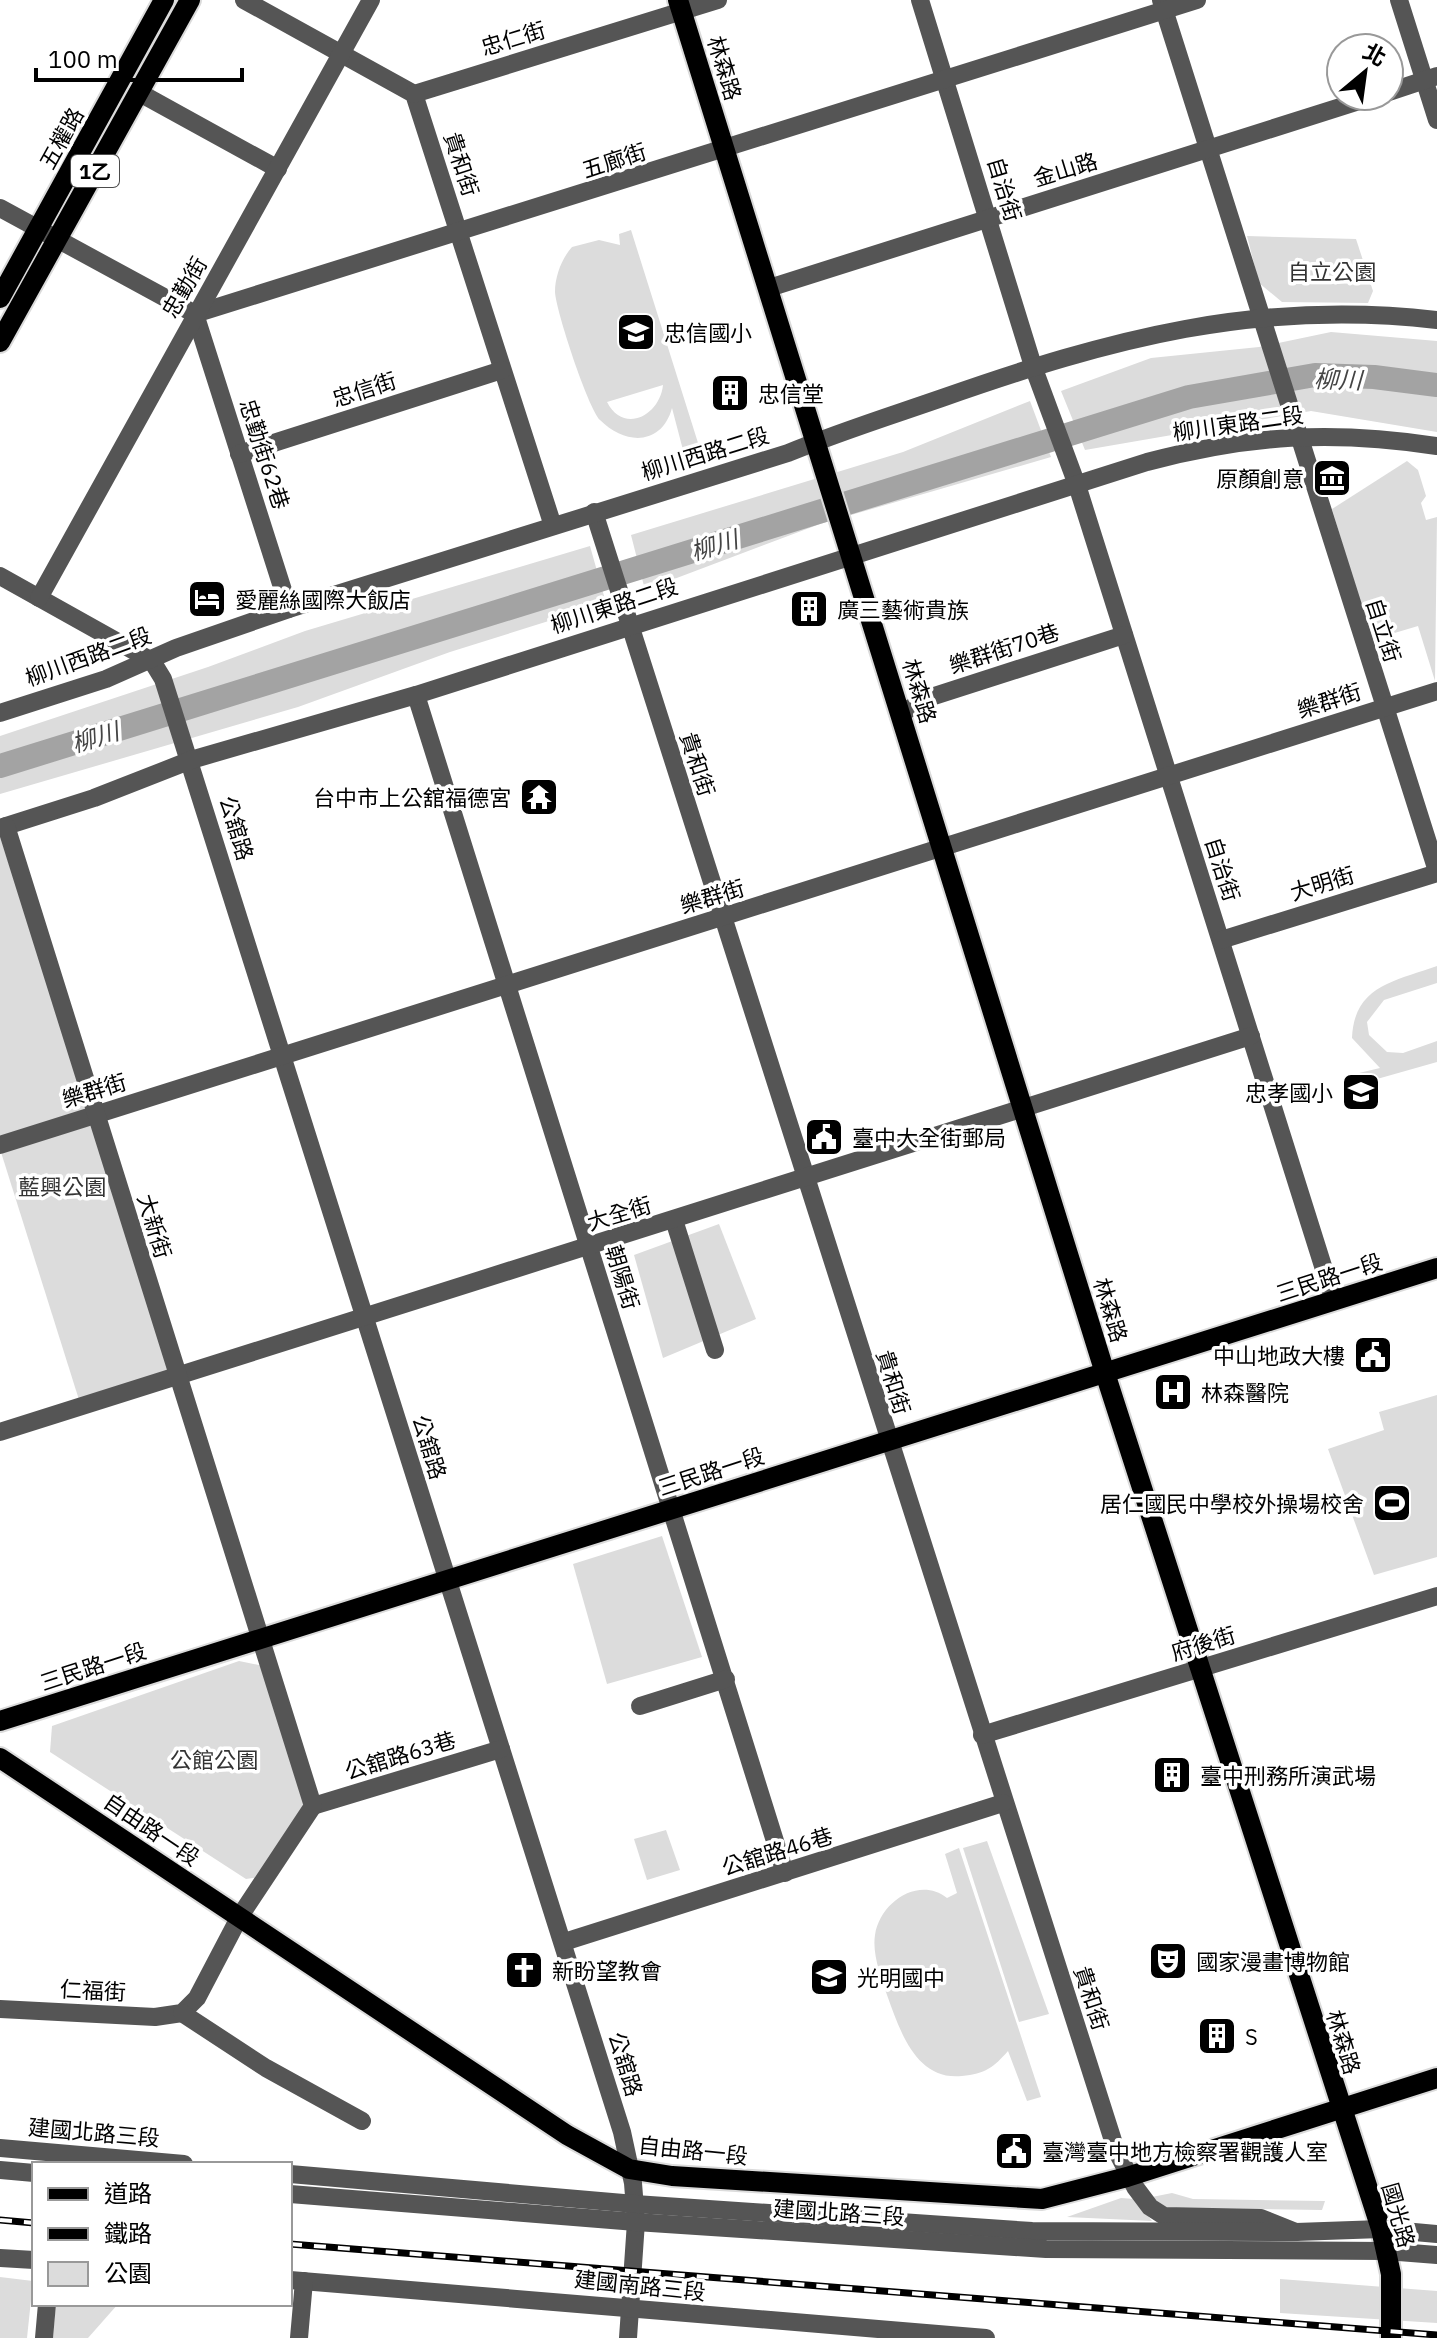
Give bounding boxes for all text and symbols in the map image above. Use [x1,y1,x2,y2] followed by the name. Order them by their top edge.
[477,14,549,62] street label: 忠仁街
[36,32,242,82] scale bar
[701,32,749,104] street label: 林森路
[1325,32,1405,112] north arrow
[1358,36,1392,72] text: 北
[48,43,118,75] text: 100 m
[32,102,90,174] street label: 五權路
[438,128,486,200] street label: 貴和街
[578,136,650,184] street label: 五廊街
[1029,145,1101,193] street label: 金山路
[981,153,1029,225] street label: 自治街
[71,155,119,187] road number: 1乙
[155,251,213,323] street label: 忠勤街
[1288,257,1376,286] park label: 自立公園
[615,311,657,353] school or university icon: 忠信國小
[664,318,752,347] place label: 忠信國小
[1313,362,1366,396] water label: 柳川
[328,365,400,413] street label: 忠信街
[709,372,751,414] building icon: 忠信堂
[758,379,824,408] place label: 忠信堂
[234,395,296,513] street label: 忠勤街62巷
[1171,399,1305,447] street label: 柳川東路二段
[638,420,772,486] street label: 柳川西路二段
[1311,457,1353,499] museum icon: 原顏創意
[1216,464,1304,493] place label: 原顏創意
[686,522,744,567] water label: 柳川
[547,571,681,639] street label: 柳川東路二段
[186,578,228,620] hotel icon: 愛麗絲國際大飯店
[235,585,411,614] place label: 愛麗絲國際大飯店
[788,588,830,630] building icon: 廣三藝術貴族
[1360,594,1408,666] street label: 自立街
[837,595,969,624] place label: 廣三藝術貴族
[945,617,1063,679] street label: 樂群街70巷
[21,620,155,692] street label: 柳川西路二段
[896,655,944,727] street label: 林森路
[1293,676,1365,724] street label: 樂群街
[67,714,125,759] water label: 柳川
[674,728,722,800] street label: 貴和街
[518,776,560,818] temple icon: 台中市上公舘福德宮
[313,783,511,812] place label: 台中市上公舘福德宮
[213,792,261,864] street label: 公舘路
[1199,833,1247,905] street label: 自治街
[1286,859,1358,907] street label: 大明街
[676,872,748,920] street label: 樂群街
[58,1066,130,1114] street label: 樂群街
[1340,1071,1382,1113] school or university icon: 忠孝國小
[1245,1078,1333,1107] place label: 忠孝國小
[803,1116,845,1158] public building icon: 臺中大全街郵局
[852,1123,1006,1152] place label: 臺中大全街郵局
[18,1172,106,1201] park label: 藍興公園
[583,1189,655,1237] street label: 大全街
[131,1190,179,1262] street label: 大新街
[599,1241,647,1313] street label: 朝陽街
[1272,1246,1386,1308] street label: 三民路一段
[1087,1274,1135,1346] street label: 林森路
[1352,1334,1394,1376] public building icon: 中山地政大樓
[1213,1341,1345,1370] place label: 中山地政大樓
[870,1346,918,1418] street label: 貴和街
[1152,1371,1194,1413] hospital icon: 林森醫院
[1201,1378,1289,1407] place label: 林森醫院
[406,1411,454,1483] street label: 公舘路
[654,1440,768,1502] street label: 三民路一段
[1371,1482,1413,1524] sports icon: 居仁國民中學校外操場校舍
[1100,1489,1364,1518] place label: 居仁國民中學校外操場校舍
[1167,1619,1239,1667] street label: 府後街
[36,1635,150,1697] street label: 三民路一段
[341,1724,459,1786] street label: 公舘路63巷
[170,1745,258,1774] park label: 公館公園
[1151,1754,1193,1796] building icon: 臺中刑務所演武場
[1200,1761,1376,1790] place label: 臺中刑務所演武場
[98,1786,206,1872] street label: 自由路一段
[718,1820,836,1882] street label: 公舘路46巷
[1147,1940,1189,1982] theatre icon: 國家漫畫博物館
[1196,1947,1350,1976] place label: 國家漫畫博物館
[503,1949,545,1991] church icon: 新盼望教會
[552,1956,662,1985] place label: 新盼望教會
[808,1956,850,1998] school or university icon: 光明國中
[1068,1962,1116,2034] street label: 貴和街
[857,1963,945,1992] place label: 光明國中
[59,1974,127,2006] street label: 仁福街
[1320,2006,1368,2078] street label: 林森路
[1196,2015,1238,2057] building icon: S
[1245,2022,1258,2051] place label: S
[602,2028,650,2100] street label: 公舘路
[27,2112,161,2152] street label: 建國北路三段
[637,2130,749,2170] street label: 自由路一段
[993,2130,1035,2172] public building icon: 臺灣臺中地方檢察署觀護人室
[1042,2137,1328,2166] place label: 臺灣臺中地方檢察署觀護人室
[32,2162,292,2306] legend
[104,2177,152,2209] text: 道路
[1376,2179,1422,2251] street label: 國光路
[772,2193,906,2231] street label: 建國北路三段
[104,2217,152,2249] text: 鐵路
[104,2257,152,2289] text: 公園
[573,2264,707,2306] street label: 建國南路三段

